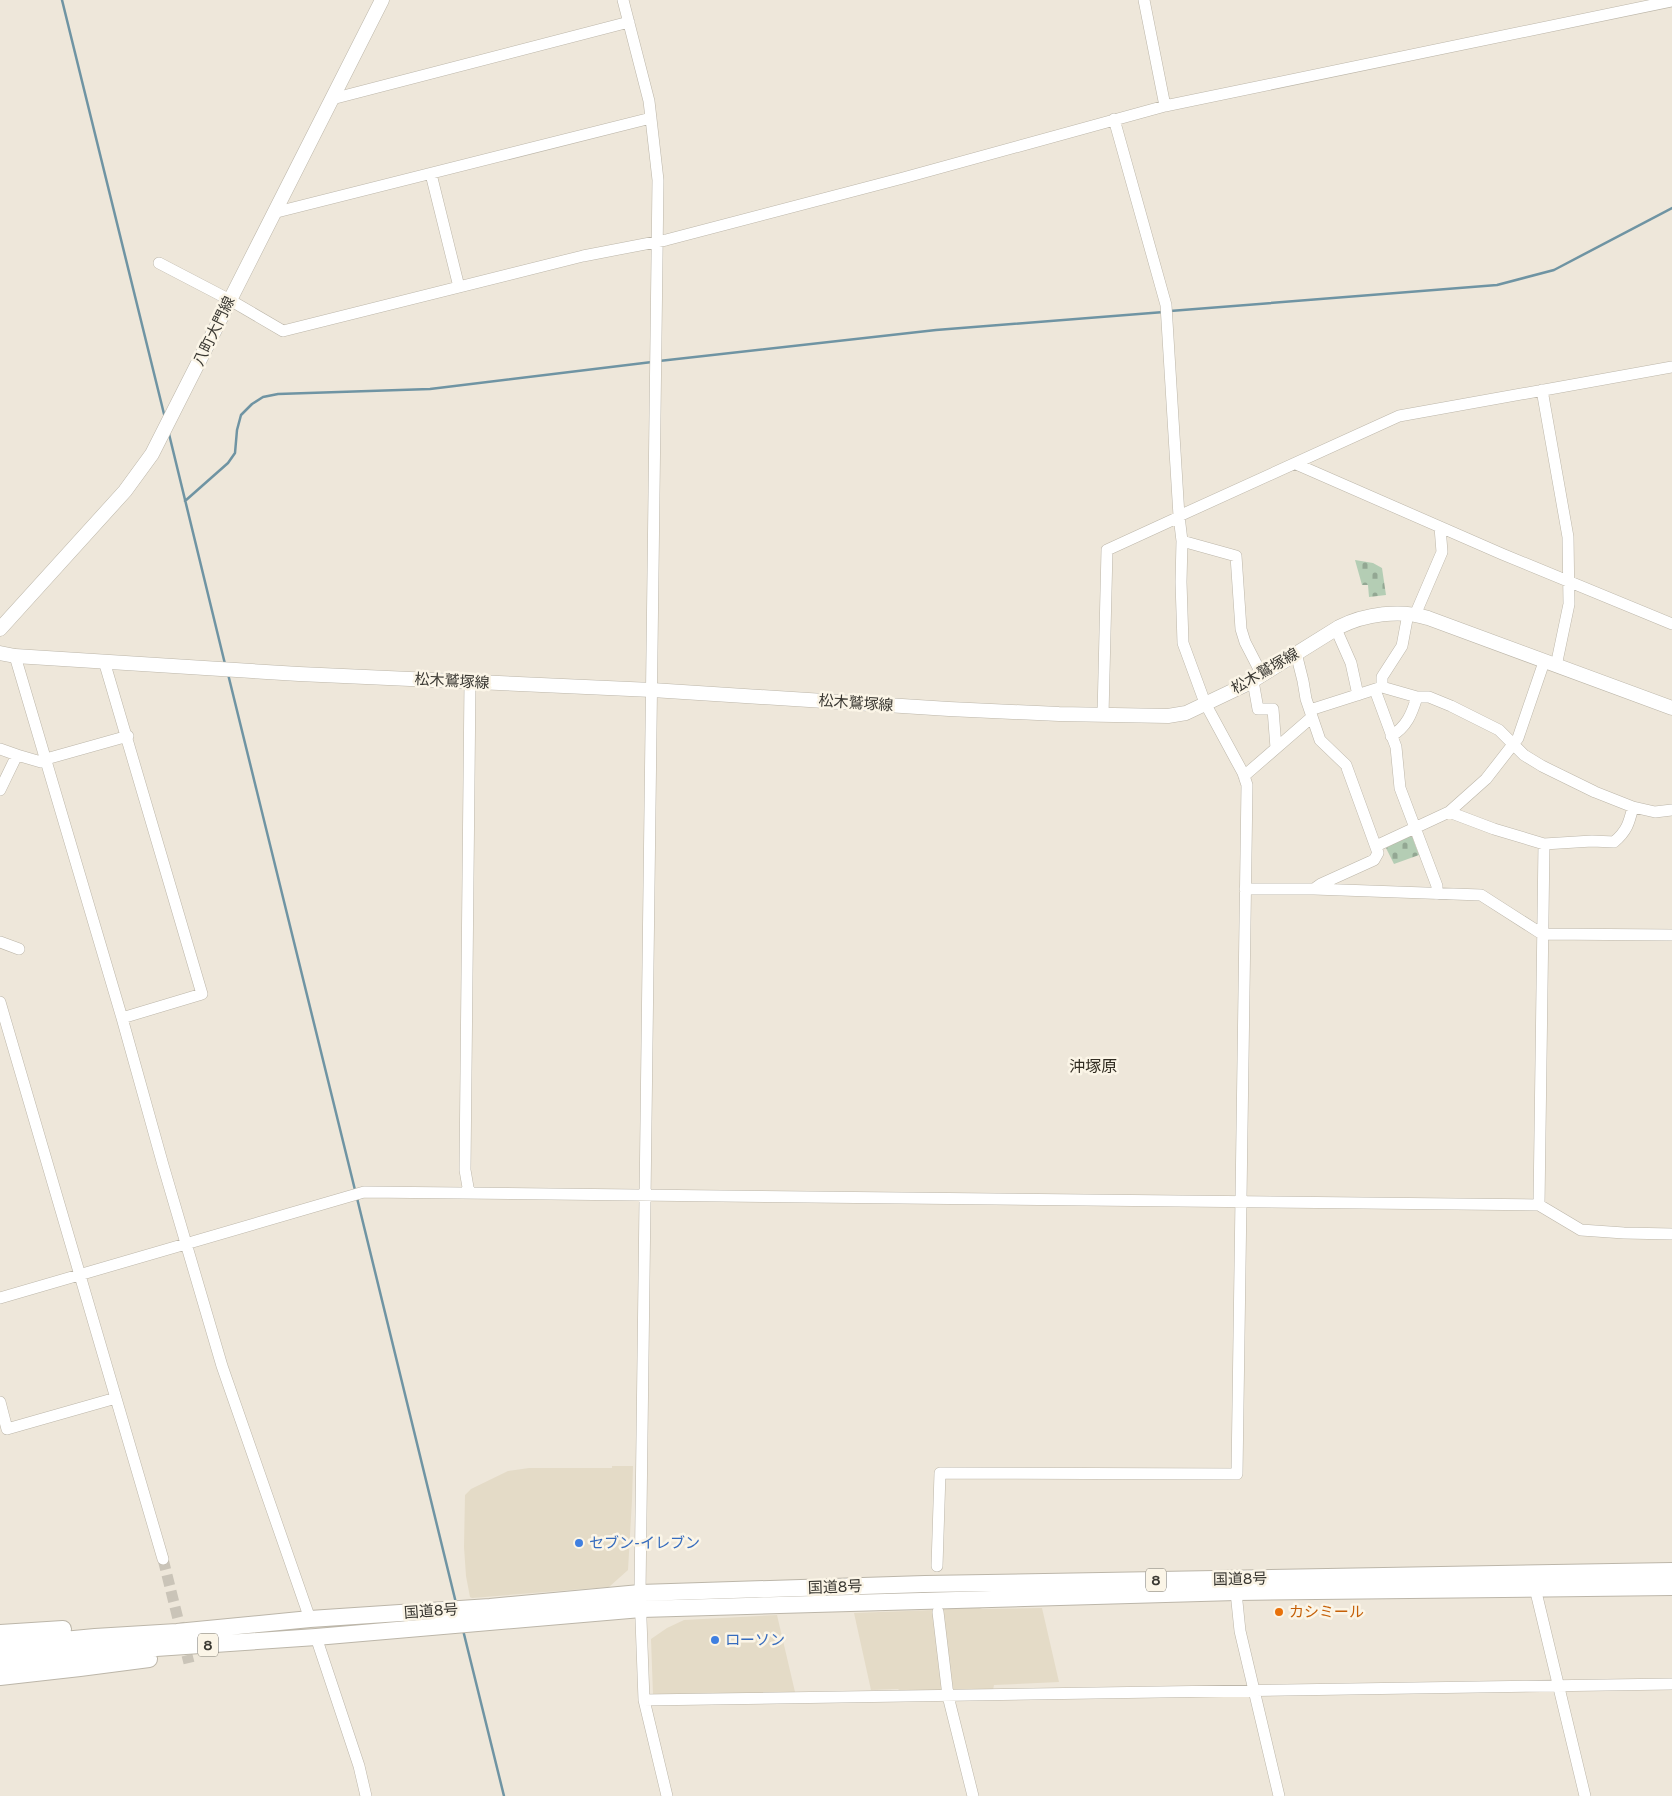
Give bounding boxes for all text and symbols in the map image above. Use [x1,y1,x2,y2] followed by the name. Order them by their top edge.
[189,293,239,369] street label: 八町大門線
[1228,644,1302,698] street label: 松木鷲塚線
[414,670,490,692] street label: 松木鷲塚線
[818,691,894,715] street label: 松木鷲塚線
[1069,1057,1117,1077] district label: 沖塚原
[589,1534,700,1552] place label: セブン-イレブン
[573,1537,585,1549] marker: セブン-イレブン
[1146,1568,1166,1592] road number: 8
[1213,1570,1267,1588] street label: 国道8号
[807,1577,863,1597] street label: 国道8号
[403,1600,459,1622] street label: 国道8号
[1289,1603,1364,1621] place label: カシミール
[1273,1606,1285,1618] marker: カシミール
[725,1631,785,1649] place label: ローソン
[198,1634,218,1656] road number: 8
[709,1634,721,1646] marker: ローソン

